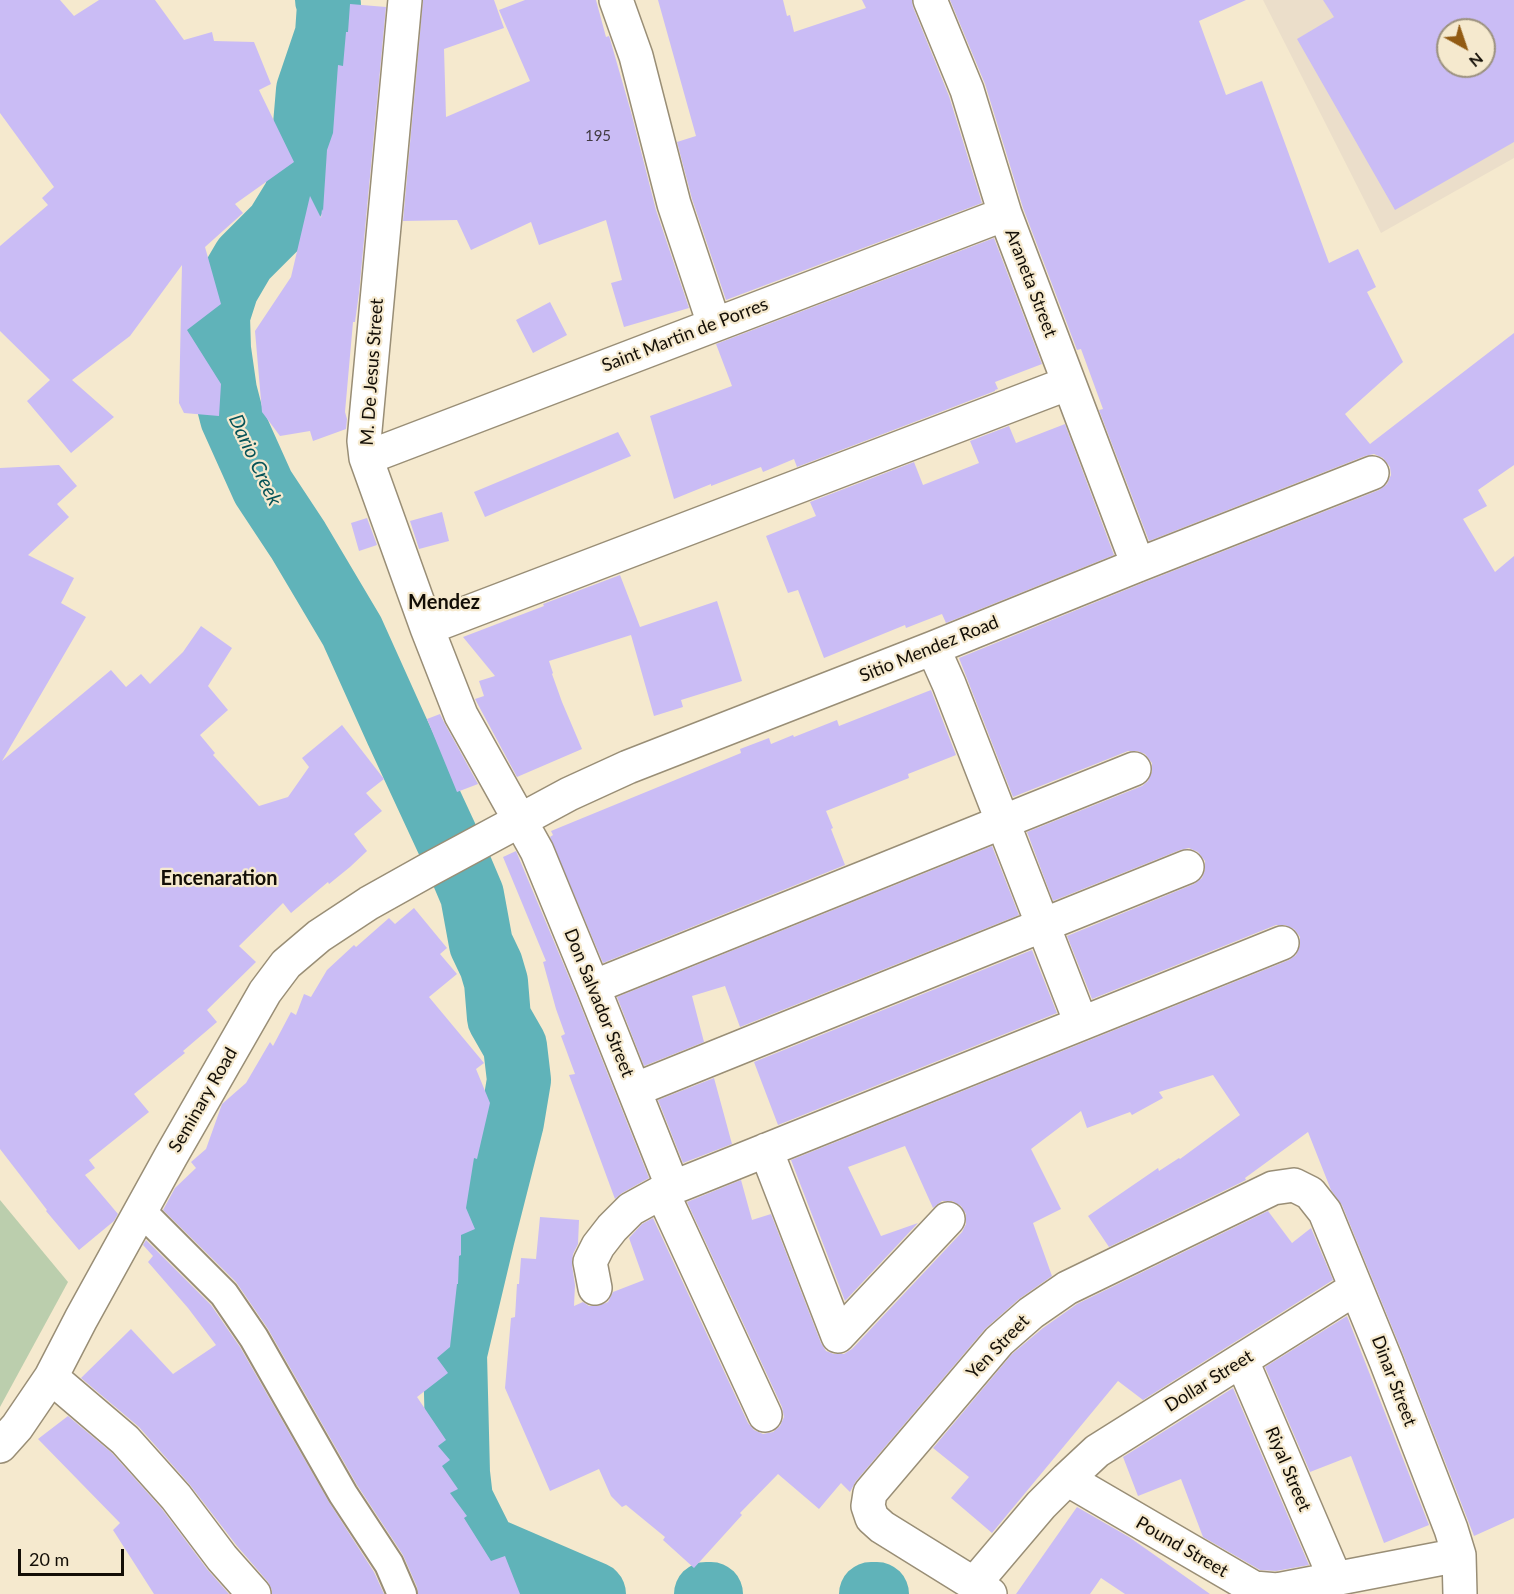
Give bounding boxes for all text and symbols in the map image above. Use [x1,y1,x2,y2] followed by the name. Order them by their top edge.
[1436,18,1496,78] north arrow
[1466,49,1487,72] text: N
[585,127,611,145] house number: 195
[1000,226,1062,340] street label: Araneta Street
[599,293,771,377] street label: Saint Martin de Porres
[356,298,388,446] street label: M. De Jesus Street
[223,410,287,510] water label: Dario Creek
[408,591,480,615] district label: Mendez
[856,611,1002,687] street label: Sitio Mendez Road
[160,867,278,891] district label: Encenaration
[559,926,639,1080] street label: Don Salvador Street
[164,1044,242,1156] street label: Seminary Road
[962,1310,1034,1384] street label: Yen Street
[1367,1333,1421,1429] street label: Dinar Street
[1161,1345,1257,1417] street label: Dollar Street
[1261,1423,1315,1515] street label: Riyal Street
[1132,1512,1232,1582] street label: Pound Street
[21,1537,128,1575] scale bar
[29,1548,69,1570] text: 20 m

